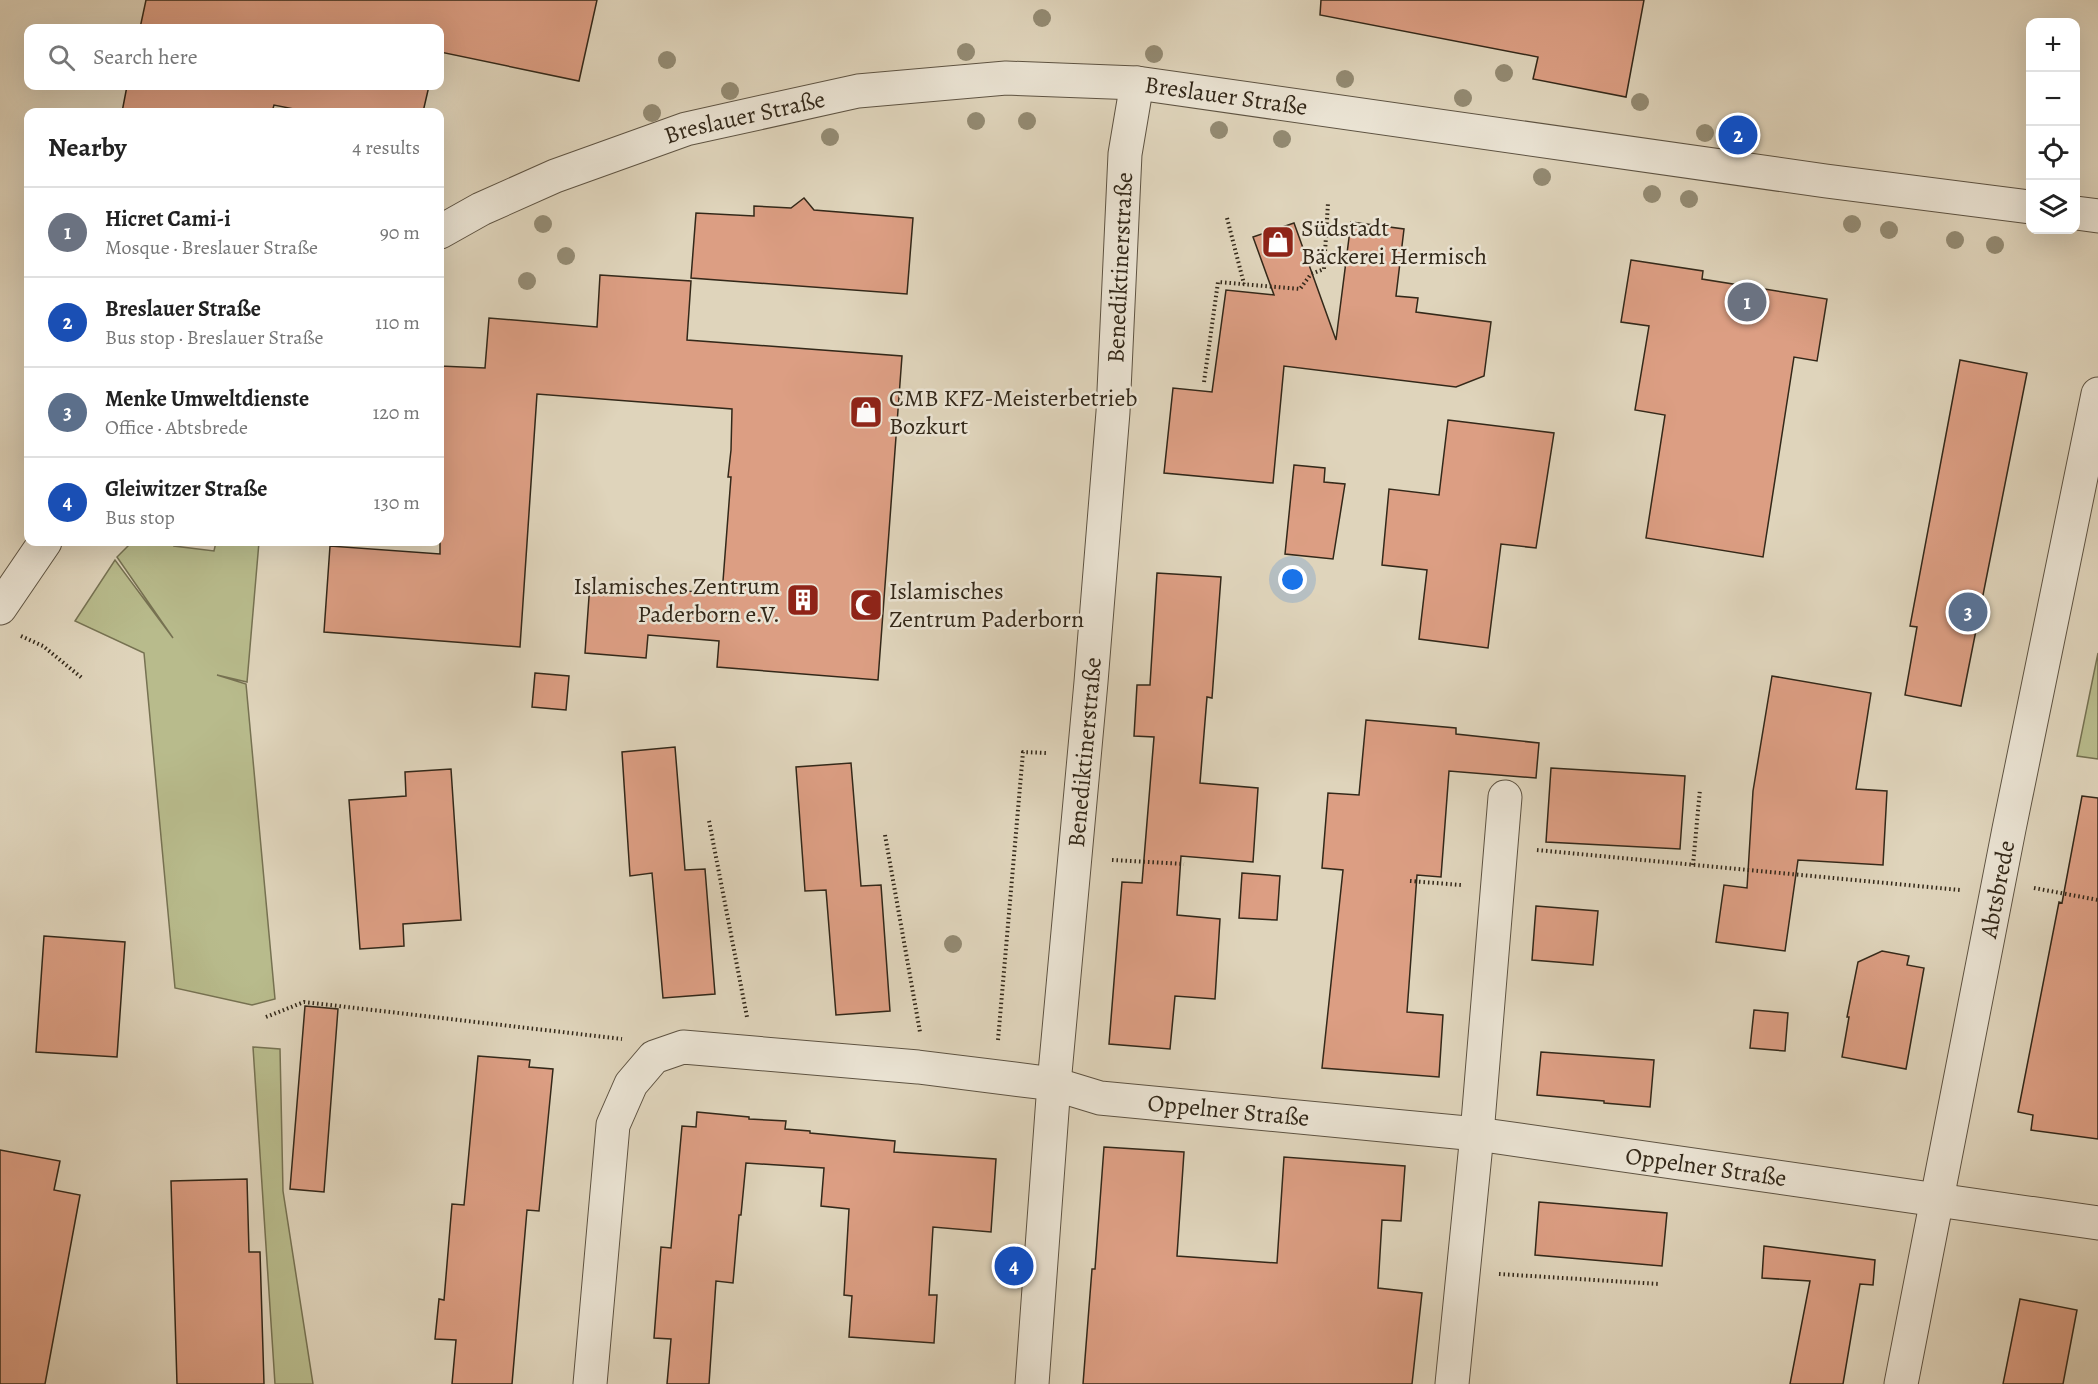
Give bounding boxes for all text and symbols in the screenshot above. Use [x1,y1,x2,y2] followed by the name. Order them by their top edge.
[2026,18,2080,234] map controls
[2026,18,2080,72] button: +
[24,24,444,90] search box
[45,41,78,74] icon: search
[93,42,198,72] text: Search here
[1143,68,1310,123] street label: Breslauer Straße
[2026,72,2080,126] button: −
[660,83,828,152] street label: Breslauer Straße
[1718,112,1758,158] pin: 2
[2026,126,2080,180] button: locate
[48,130,127,165] text: Nearby
[352,134,420,161] text: 4 results
[1099,171,1140,364] street label: Benediktinerstraße
[2026,180,2080,234] button: layers
[105,204,231,234] text: Hicret Cami-i
[1301,212,1487,272] place label: Südstadt Bäckerei Hermisch
[64,219,71,246] text: 1
[380,219,420,246] text: 90 m
[1260,224,1296,260] shop icon: Südstadt Bäckerei Hermisch
[105,234,318,261] text: Mosque · Breslauer Straße
[1728,280,1766,324] pin: 1
[105,294,261,324] text: Breslauer Straße
[63,309,72,336] text: 2
[375,309,420,336] text: 110 m
[105,324,323,351] text: Bus stop · Breslauer Straße
[889,382,1137,442] place label: CMB KFZ-Meisterbetrieb Bozkurt
[105,384,309,414] text: Menke Umweltdienste
[848,394,884,430] shop icon: CMB KFZ-Meisterbetrieb Bozkurt
[63,399,72,426] text: 3
[372,399,420,426] text: 120 m
[105,414,248,441] text: Office · Abtsbrede
[105,474,267,504] text: Gleiwitzer Straße
[63,489,72,516] text: 4
[374,489,420,516] text: 130 m
[105,504,175,531] text: Bus stop
[1278,565,1307,594] your location
[573,570,780,630] place label: Islamisches Zentrum Paderborn e.V.
[889,575,1084,635] place label: Islamisches Zentrum Paderborn
[785,582,821,618] building icon: Islamisches Zentrum Paderborn e.V.
[848,587,884,623] mosque icon: Islamisches Zentrum Paderborn
[1948,590,1988,634] pin: 3
[1060,656,1109,849] street label: Benediktinerstraße
[1972,838,2022,942] street label: Abtsbrede
[1146,1087,1311,1134] street label: Oppelner Straße
[1623,1139,1789,1194] street label: Oppelner Straße
[994,1244,1034,1288] pin: 4

